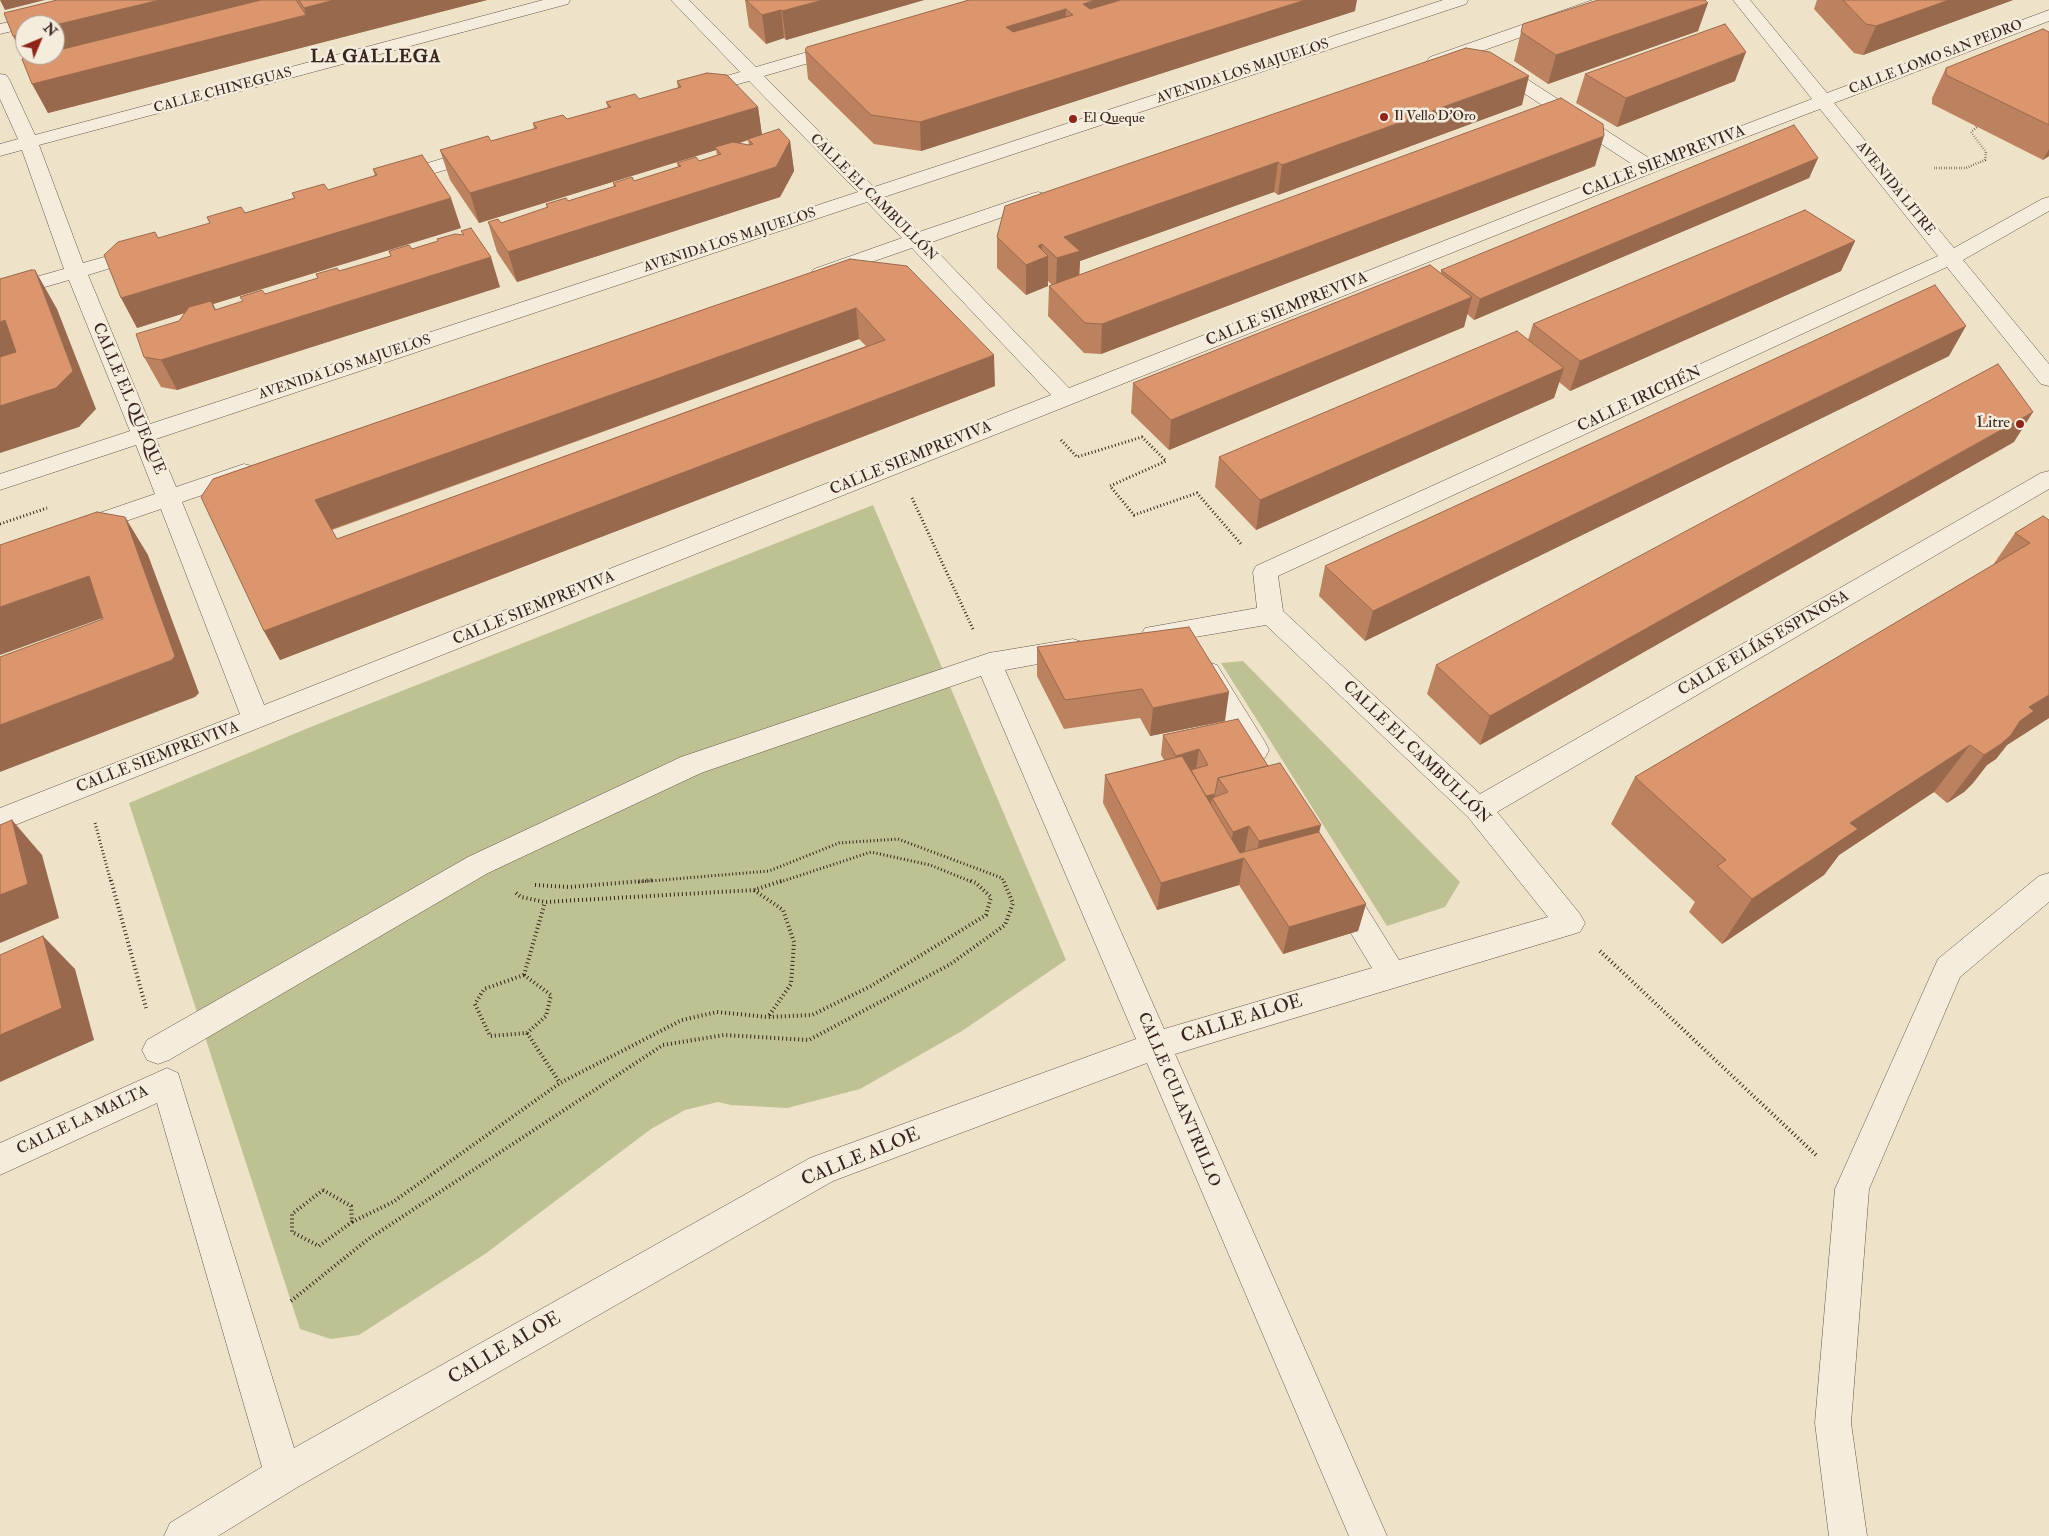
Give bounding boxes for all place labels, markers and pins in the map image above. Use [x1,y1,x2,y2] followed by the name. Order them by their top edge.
[1394,109,1476,125] place label: Il Vello D'Oro
[1083,111,1145,127] place label: El Queque
[1378,111,1390,123] marker: Il Vello D'Oro
[1067,113,1079,125] marker: El Queque
[1976,414,2010,434] place label: Litre
[2014,418,2026,430] marker: Litre

